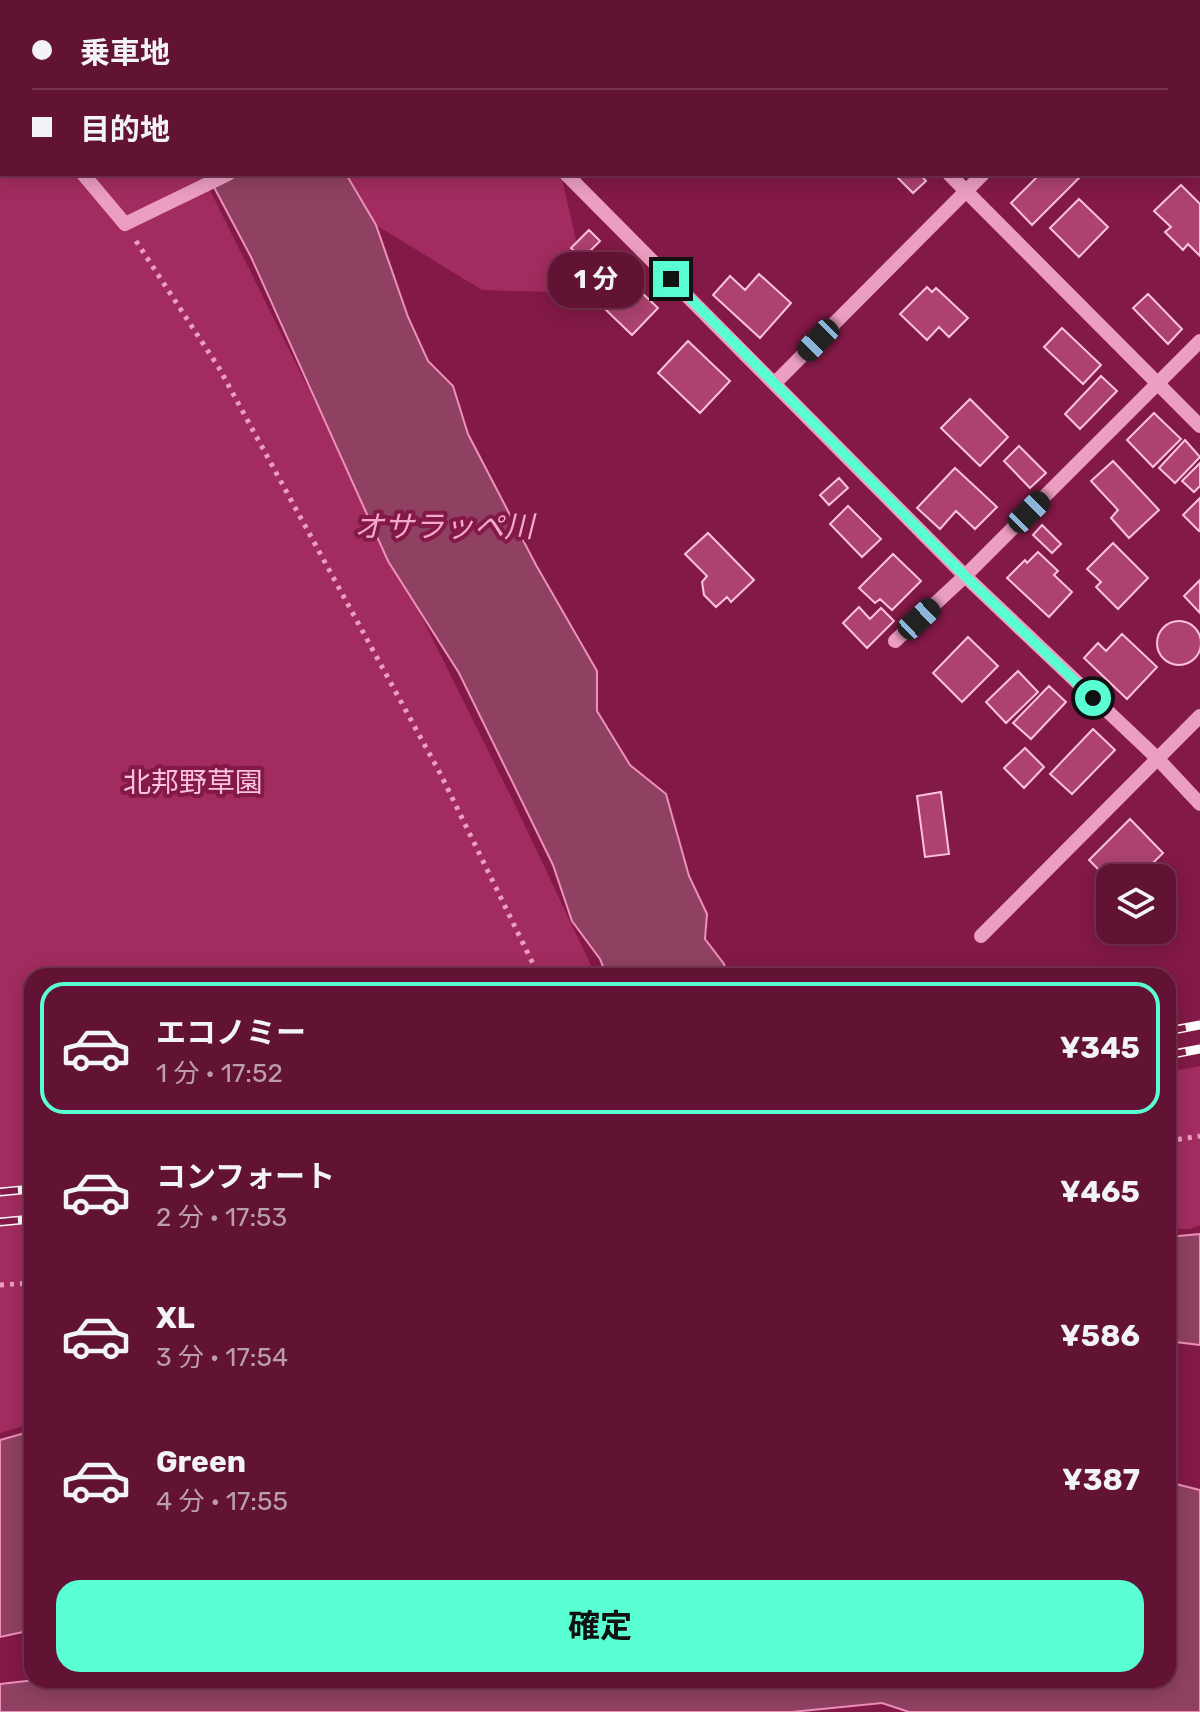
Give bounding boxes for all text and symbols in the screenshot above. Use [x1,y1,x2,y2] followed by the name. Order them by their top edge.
[80,35,170,71] text: 乗車地
[80,112,170,148] text: 目的地
[547,251,643,307] callout: 1 分
[653,261,689,297] route end
[574,264,618,295] text: 1 分
[793,314,843,366] car
[1004,487,1054,537] car
[354,509,537,545] water label: オサラッペ川
[893,594,945,644] car
[1075,680,1111,716] route start
[123,766,263,799] park label: 北邦野草園
[1096,864,1176,944] map controls
[1096,864,1176,944] button: layers
[60,1012,132,1084] icon: car
[156,1015,306,1051] text: エコノミー
[1060,1030,1140,1066] text: ¥345
[156,1058,283,1089] text: 1 分 · 17:52
[60,1156,132,1228] icon: car
[156,1159,335,1195] text: コンフォート
[1060,1174,1140,1210] text: ¥465
[156,1202,287,1233] text: 2 分 · 17:53
[60,1300,132,1372] icon: car
[156,1300,195,1336] text: XL
[1060,1318,1140,1354] text: ¥586
[156,1342,288,1373] text: 3 分 · 17:54
[60,1444,132,1516] icon: car
[156,1444,246,1480] text: Green
[1062,1462,1140,1498] text: ¥387
[156,1486,288,1517] text: 4 分 · 17:55
[56,1580,1144,1672] button: 確定

